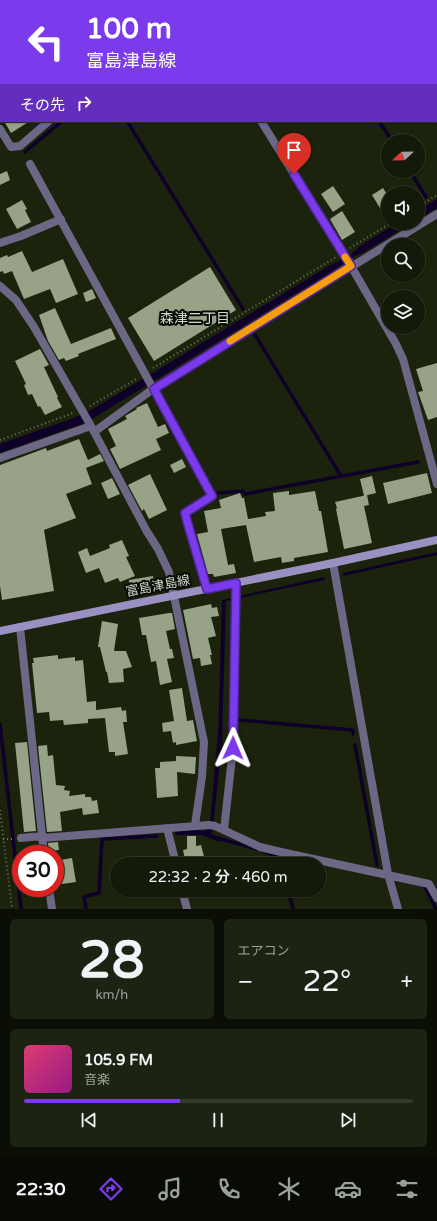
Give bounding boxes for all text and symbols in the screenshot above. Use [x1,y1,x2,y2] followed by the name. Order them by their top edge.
[86,12,172,46] text: 100 m
[20,16,72,68] icon: left
[86,50,176,72] text: 富島津島線
[73,92,95,114] icon: right
[20,96,65,114] text: その先
[277,133,311,174] pin
[381,134,425,178] north arrow
[381,134,425,334] map controls
[283,139,305,161] icon: arrive
[381,186,425,230] button: sound
[381,238,425,282] button: search
[381,290,425,334] button: layers
[160,310,230,327] district label: 森津二丁目
[125,572,191,600] street label: 富島津島線
[212,727,254,769] position arrow
[12,845,64,897] speed limit sign: 30
[148,868,288,886] text: 22:32 · 2 分 · 460 m
[79,929,144,992] text: 28
[238,943,290,959] text: エアコン
[302,963,351,1000] text: 22°
[238,969,253,995] text: −
[401,969,413,995] text: +
[95,987,128,1003] text: km/h
[84,1051,153,1069] text: 105.9 FM
[84,1072,110,1088] text: 音楽
[78,1109,100,1131] icon: previous
[207,1109,229,1131] icon: pause
[337,1109,359,1131] icon: next
[97,1175,125,1203] icon: directions
[156,1175,184,1203] icon: music
[215,1175,243,1203] icon: phone
[275,1175,303,1203] icon: climate
[334,1175,362,1203] icon: car
[393,1175,421,1203] icon: filters
[16,1178,66,1200] text: 22:30

